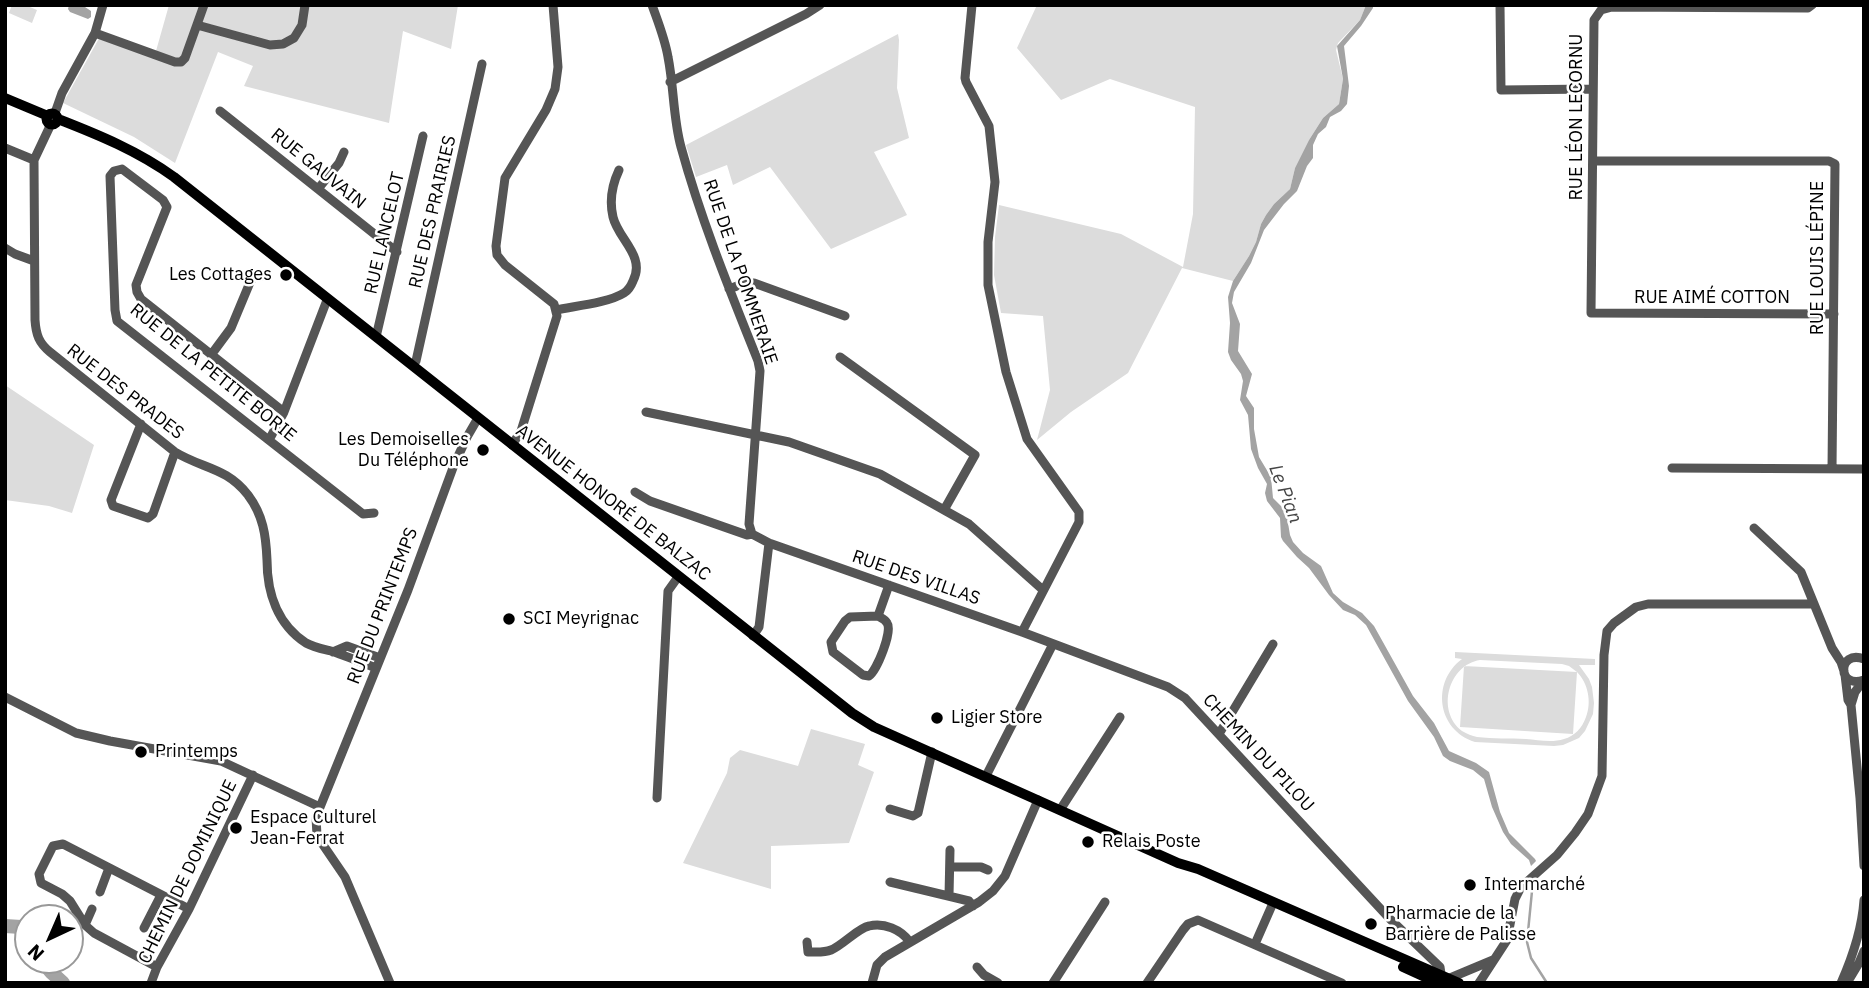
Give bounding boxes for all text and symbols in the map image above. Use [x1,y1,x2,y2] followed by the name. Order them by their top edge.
[1566,33,1588,201] street label: RUE LÉON LECORNU
[266,124,370,214] street label: RUE GAUVAIN
[405,133,461,291] street label: RUE DES PRAIRIES
[360,170,410,296] street label: RUE LANCELOT
[698,177,782,367] street label: RUE DE LA POMMERAIE
[1807,181,1829,335] street label: RUE LOUIS LÉPINE
[169,264,272,286] place label: Les Cottages
[278,267,294,283] marker: Les Cottages
[1634,287,1790,309] street label: RUE AIMÉ COTTON
[126,299,300,447] street label: RUE DE LA PETITE BORIE
[62,340,188,444] street label: RUE DES PRADES
[511,420,715,586] street label: AVENUE HONORÉ DE BALZAC
[338,429,469,472] place label: Les Demoiselles Du Téléphone
[475,442,491,458] marker: Les Demoiselles Du Téléphone
[1263,461,1307,527] water label: Le Pian
[343,525,423,687] street label: RUE DU PRINTEMPS
[849,546,983,610] street label: RUE DES VILLAS
[523,608,639,630] place label: SCI Meyrignac
[501,611,517,627] marker: SCI Meyrignac
[1198,690,1318,816] street label: CHEMIN DU PILOU
[951,707,1042,729] place label: Ligier Store
[929,710,945,726] marker: Ligier Store
[155,741,238,763] place label: Printemps
[133,744,149,760] marker: Printemps
[134,776,242,968] street label: CHEMIN DE DOMINIQUE
[250,807,376,850] place label: Espace Culturel Jean-Ferrat
[228,820,244,836] marker: Espace Culturel Jean-Ferrat
[1102,831,1201,853] place label: Relais Poste
[1080,834,1096,850] marker: Relais Poste
[1484,874,1585,896] place label: Intermarché
[1462,877,1478,893] marker: Intermarché
[1385,903,1536,946] place label: Pharmacie de la Barrière de Palisse
[14,904,84,974] north arrow
[1363,916,1379,932] marker: Pharmacie de la Barrière de Palisse
[23,939,49,966] text: N

